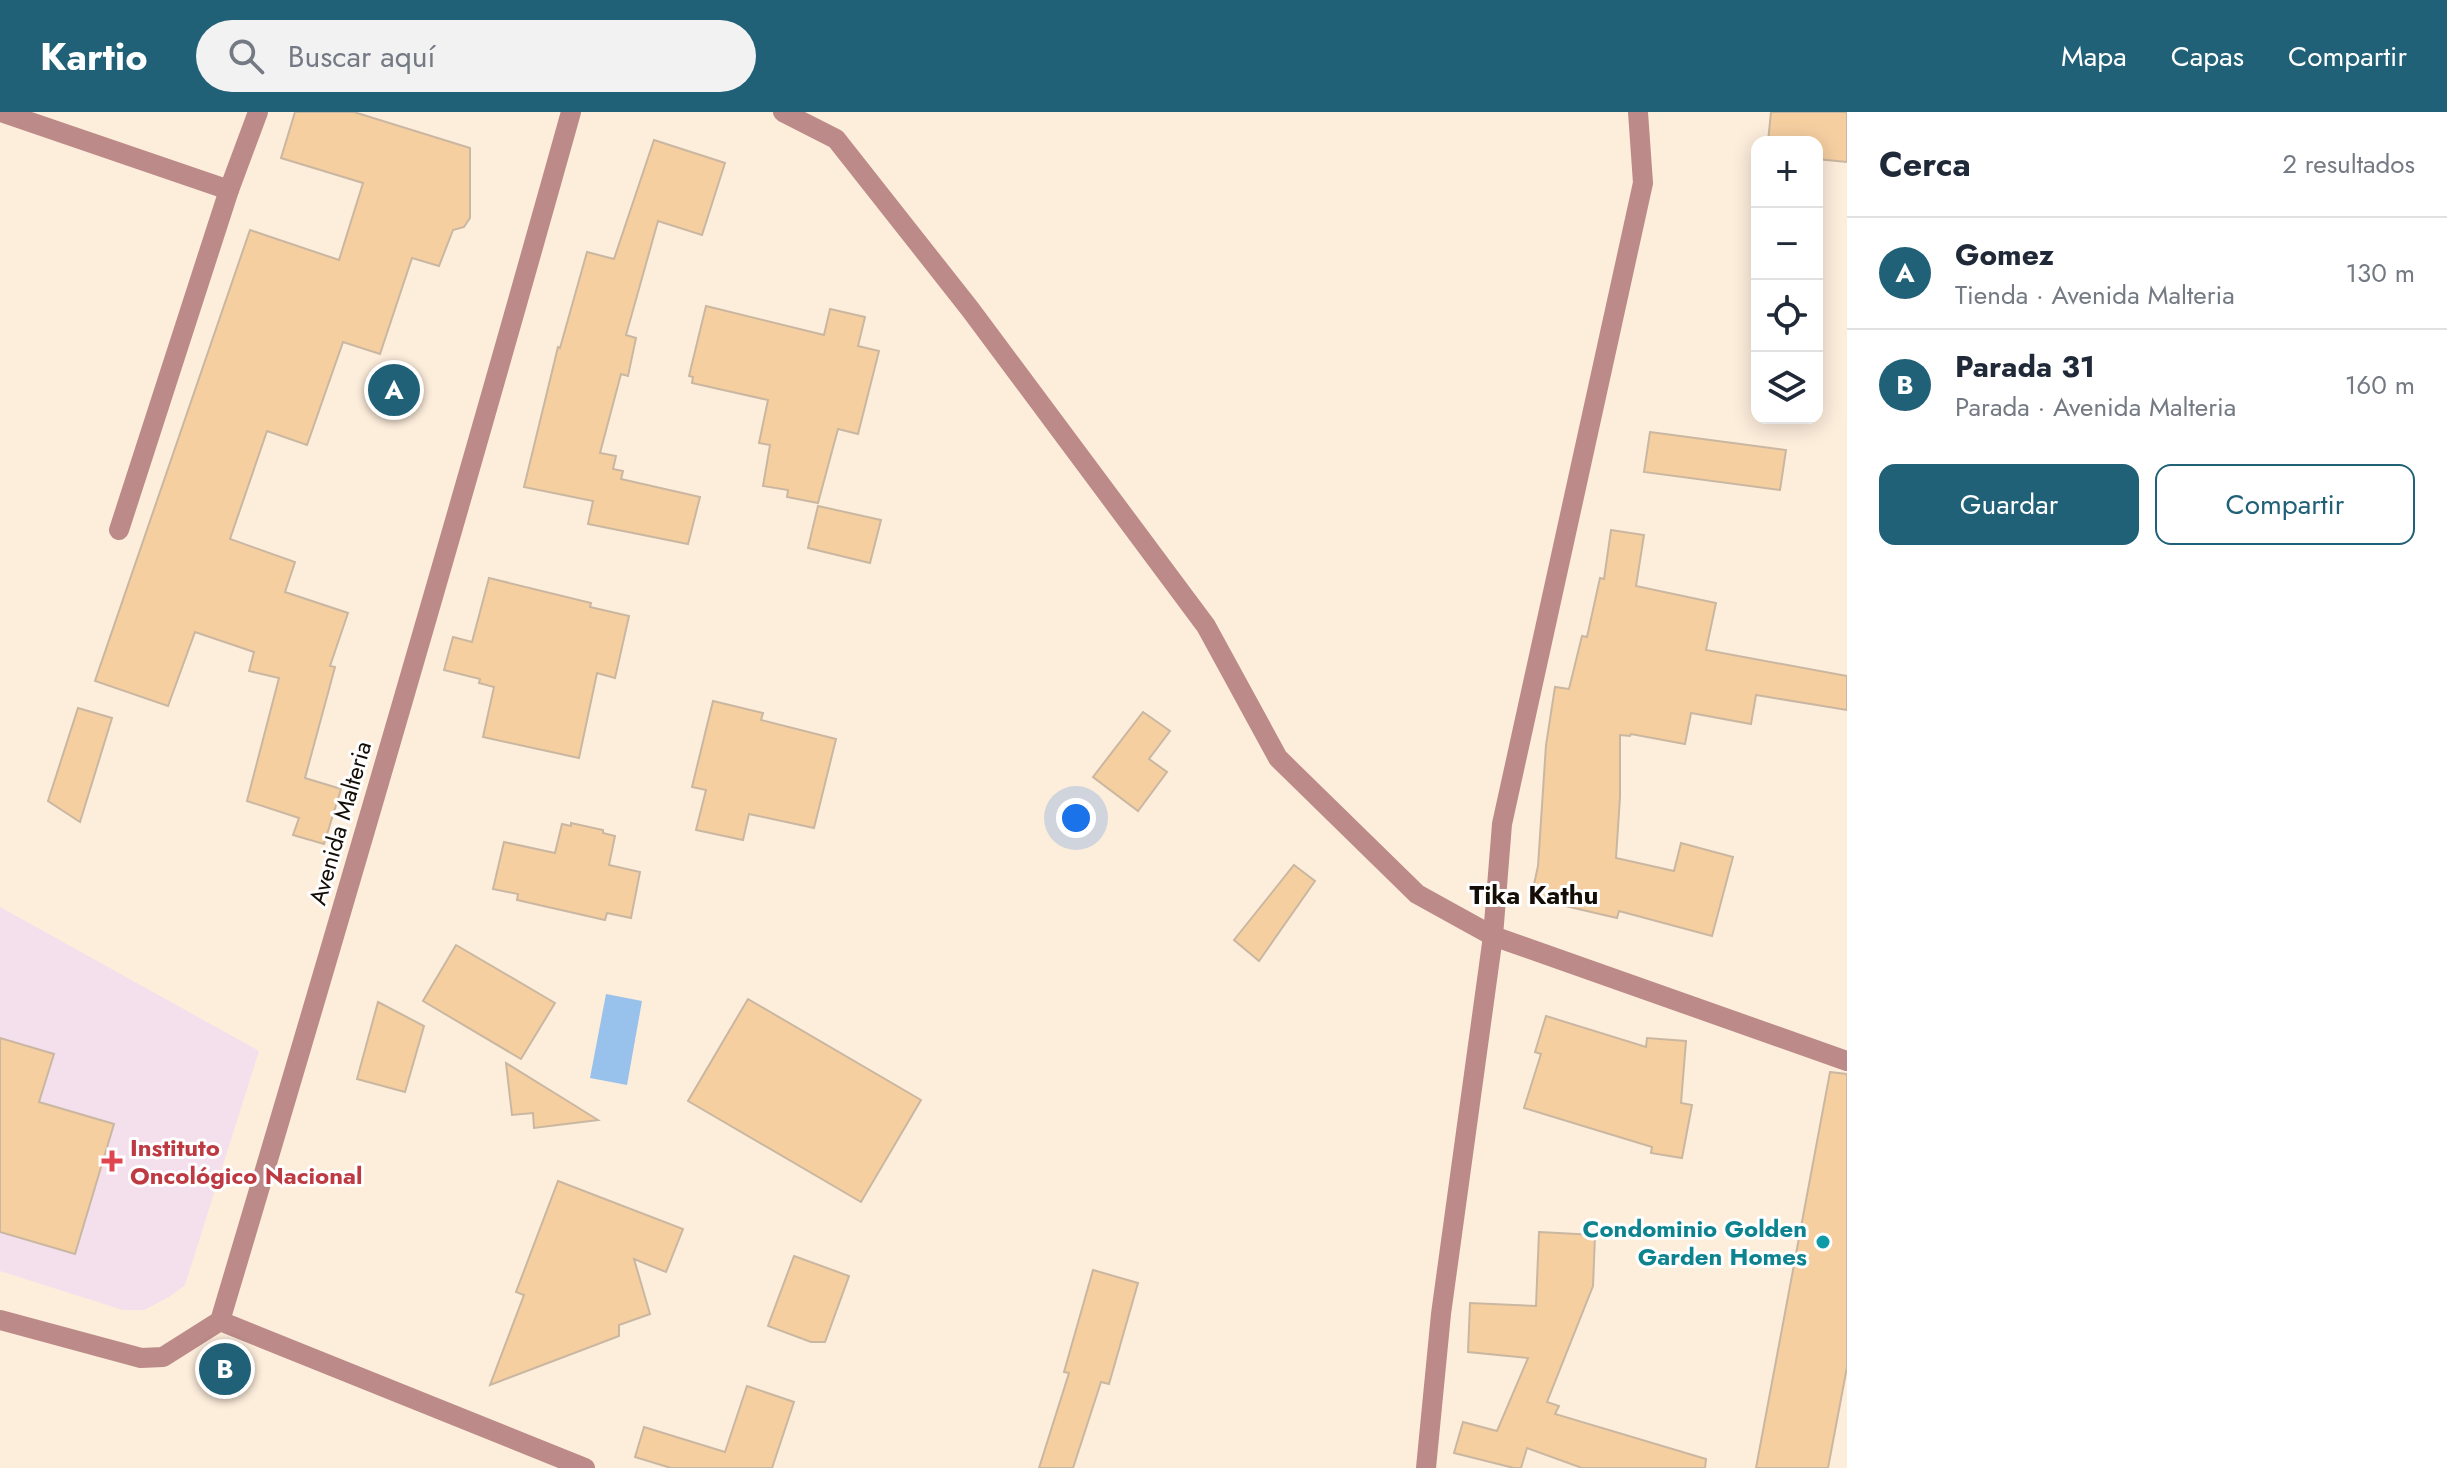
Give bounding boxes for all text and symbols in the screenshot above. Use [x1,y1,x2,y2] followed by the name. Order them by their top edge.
[196,20,756,92] search box
[40,29,148,84] text: Kartio
[224,34,268,78] icon: search
[288,35,435,78] text: Buscar aquí
[2061,36,2127,77] text: Mapa
[2171,36,2244,77] text: Capas
[2288,36,2407,77] text: Compartir
[1751,136,1823,424] map controls
[1751,136,1823,208] button: +
[1879,140,1971,189] text: Cerca
[2282,145,2415,183] text: 2 resultados
[1751,208,1823,280] button: −
[1955,233,2054,276] text: Gomez
[1895,254,1915,292] text: A
[2345,254,2415,292] text: 130 m
[1955,276,2235,314] text: Tienda · Avenida Malteria
[1751,280,1823,352] button: locate
[1955,345,2095,388] text: Parada 31
[1751,352,1823,424] button: layers
[368,360,420,420] pin: A
[1896,366,1914,404] text: B
[2345,366,2415,404] text: 160 m
[1955,388,2236,426] text: Parada · Avenida Malteria
[1879,464,2139,545] button: Guardar
[2155,464,2415,545] button: Compartir
[300,737,380,909] street label: Avenida Malteria
[1056,798,1096,838] your location
[1470,876,1598,914] district label: Tika Kathu
[130,1130,363,1193] place label: Instituto Oncológico Nacional
[101,1150,123,1172] marker: Instituto Oncológico Nacional
[1583,1211,1807,1274] place label: Condominio Golden Garden Homes
[1814,1233,1832,1251] marker: Condominio Golden Garden Homes
[199,1339,251,1399] pin: B

